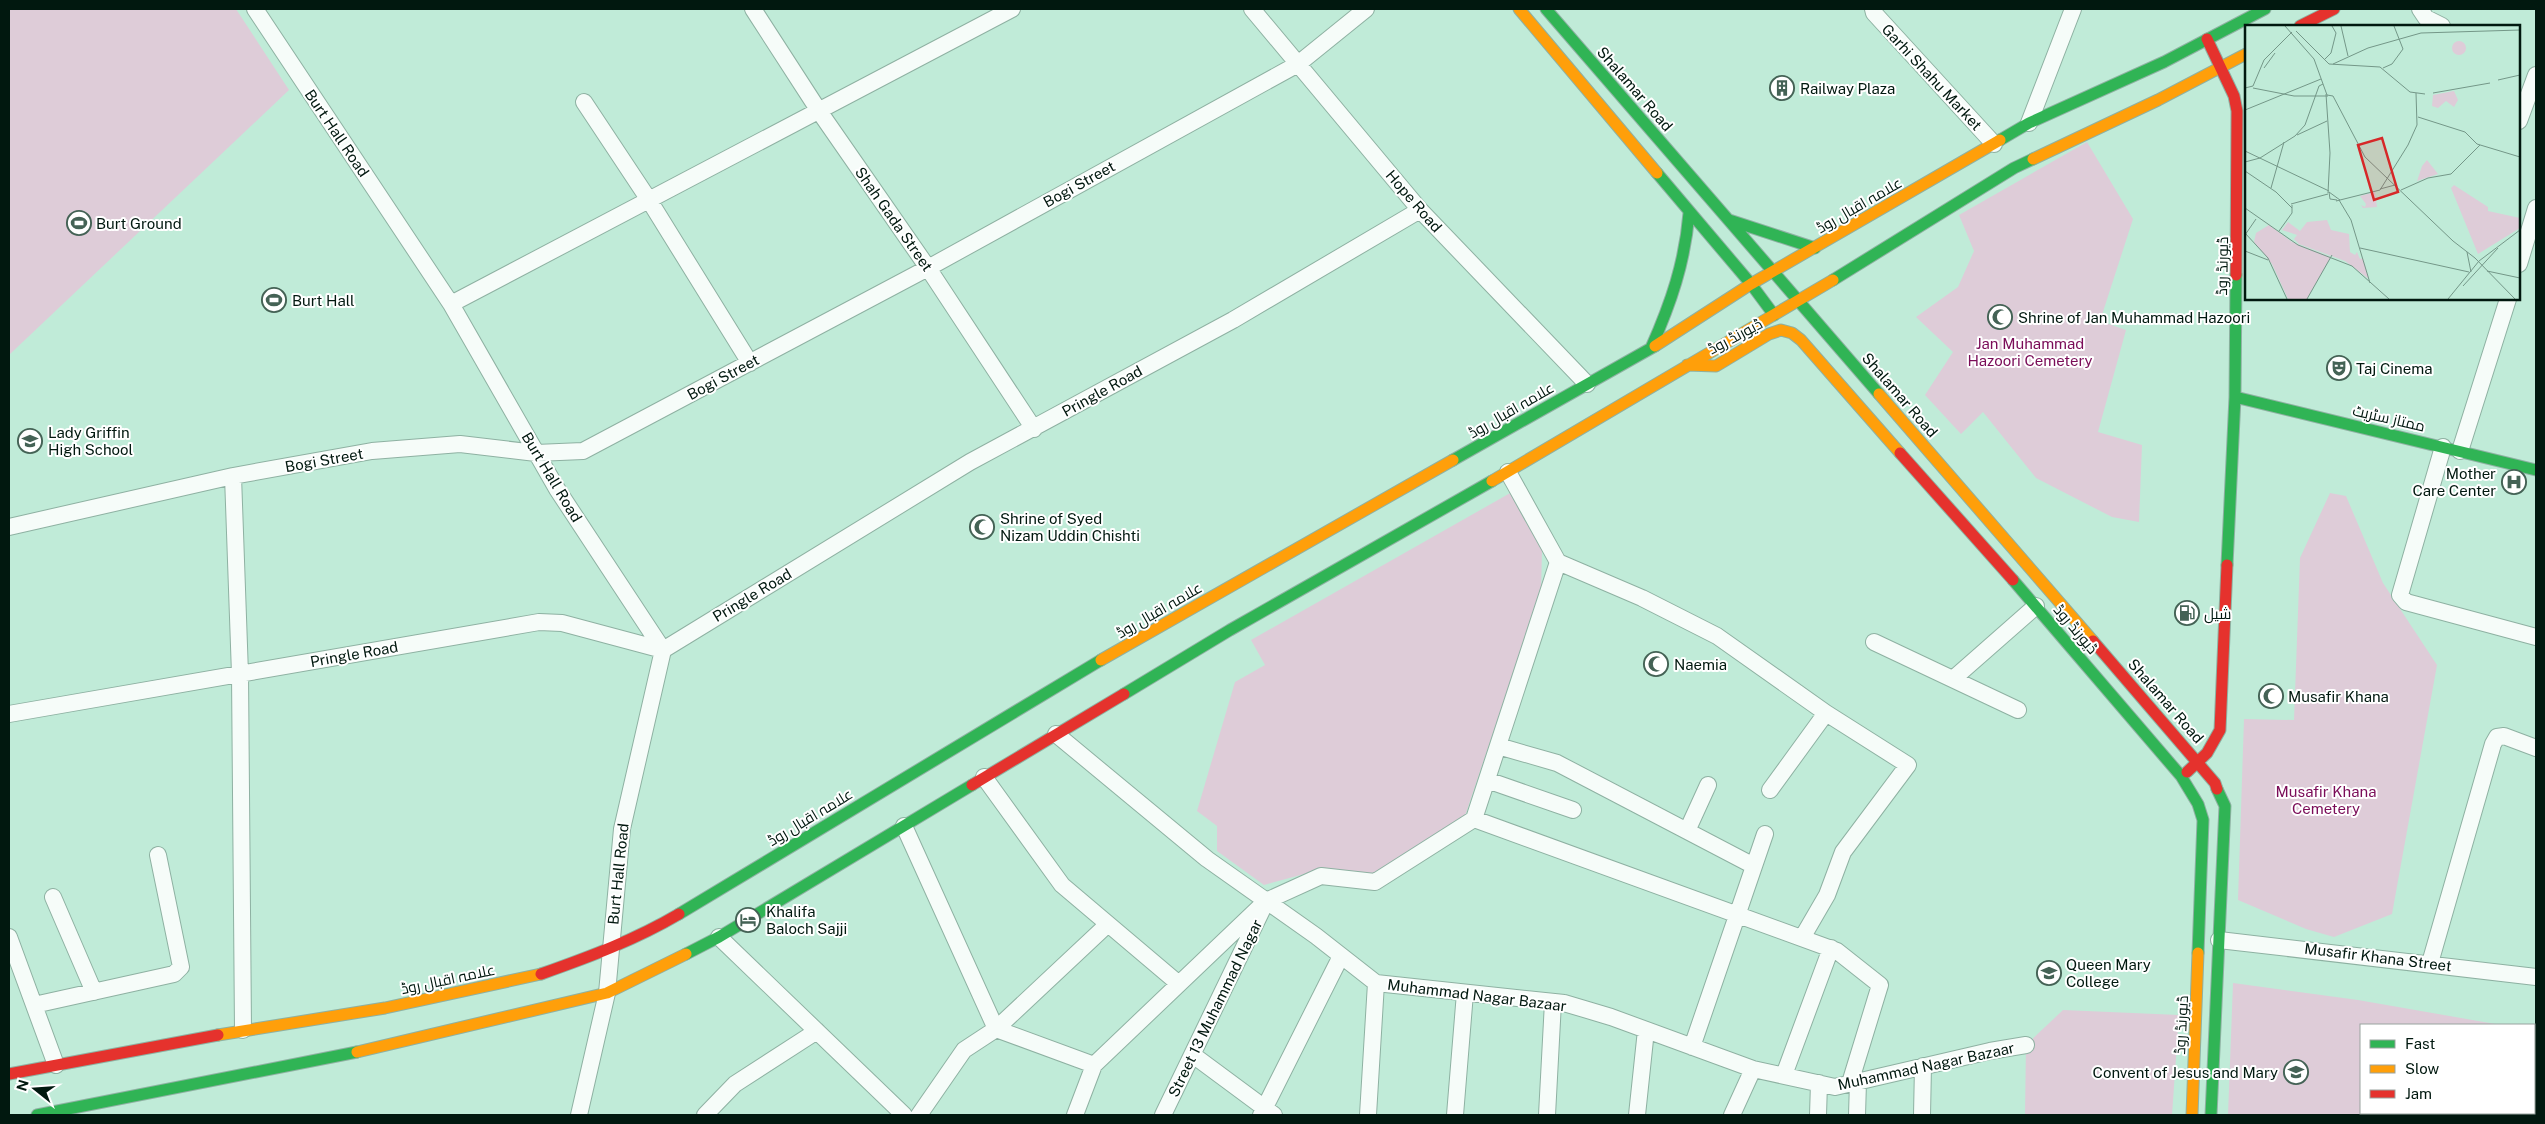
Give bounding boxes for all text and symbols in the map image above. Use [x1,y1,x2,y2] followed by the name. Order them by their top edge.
[1879,21,1986,134] street label: Garhi Shahu Market
[2245,25,2520,300] inset map
[1594,43,1676,135] street label: Shalamar Road
[1769,75,1795,101] building icon: Railway Plaza
[1800,80,1895,97] place label: Railway Plaza
[301,86,373,180] street label: Burt Hall Road
[1040,157,1118,211] street label: Bogi Street
[852,164,936,274] street label: Shah Gada Street
[1383,167,1445,235] street label: Hope Road
[1813,174,1905,237] street label: علامہ اقبال روڈ
[66,210,92,236] sports icon: Burt Ground
[96,215,182,232] place label: Burt Ground
[2213,236,2232,296] street label: ڈیورنڈ روڈ
[261,287,287,313] sports icon: Burt Hall
[292,292,355,309] place label: Burt Hall
[1987,304,2013,330] mosque icon: Shrine of Jan Muhammad Hazoori
[2018,309,2250,326] place label: Shrine of Jan Muhammad Hazoori
[1705,315,1765,358] street label: ڈیورنڈ روڈ
[1967,335,2093,369] park label: Jan Muhammad Hazoori Cemetery
[1859,349,1941,441] street label: Shalamar Road
[684,351,762,403] street label: Bogi Street
[2326,355,2352,381] theatre icon: Taj Cinema
[2356,360,2432,377] place label: Taj Cinema
[1059,362,1145,420] street label: Pringle Road
[1465,379,1557,442] street label: علامہ اقبال روڈ
[2351,401,2427,436] street label: ممتاز سٹریٹ
[48,424,133,458] place label: Lady Griffin High School
[17,428,43,454] school or university icon: Lady Griffin High School
[519,429,585,525] street label: Burt Hall Road
[284,445,365,475] street label: Bogi Street
[2413,465,2496,499] place label: Mother Care Center
[2501,469,2527,495] hospital icon: Mother Care Center
[1000,510,1140,544] place label: Shrine of Syed Nizam Uddin Chishti
[969,514,995,540] mosque icon: Shrine of Syed Nizam Uddin Chishti
[709,565,795,625] street label: Pringle Road
[1113,579,1205,642] street label: علامہ اقبال روڈ
[2174,600,2200,626] fuel station icon: شیل
[2050,601,2101,658] street label: ڈیورنڈ روڈ
[2204,605,2231,624] place label: شیل
[309,638,399,670] street label: Pringle Road
[1643,651,1669,677] mosque icon: Naemia
[2125,655,2207,747] street label: Shalamar Road
[1674,656,1727,673] place label: Naemia
[2258,683,2284,709] mosque icon: Musafir Khana
[2288,688,2389,705] place label: Musafir Khana
[2276,783,2376,817] park label: Musafir Khana Cemetery
[765,785,856,850] street label: علامہ اقبال روڈ
[604,823,632,925] street label: Burt Hall Road
[766,903,847,937] place label: Khalifa Baloch Sajji
[735,907,761,933] hotel icon: Khalifa Baloch Sajji
[1165,916,1266,1099] street label: Street 13 Muhammad Nagar
[2303,940,2453,974] street label: Musafir Khana Street
[2066,956,2151,990] place label: Queen Mary College
[2036,960,2062,986] school or university icon: Queen Mary College
[399,961,497,998] street label: علامہ اقبال روڈ
[1386,976,1568,1014] street label: Muhammad Nagar Bazaar
[2171,995,2192,1055] street label: ڈیورنڈ روڈ
[2360,1024,2535,1114] legend
[2405,1035,2435,1052] text: Fast
[1836,1039,2016,1093] street label: Muhammad Nagar Bazaar
[2283,1059,2309,1085] school or university icon: Convent of Jesus and Mary
[2405,1060,2440,1077] text: Slow
[10,1064,60,1114] north arrow
[2093,1064,2278,1081] place label: Convent of Jesus and Mary
[13,1078,32,1093] text: N
[2405,1085,2432,1102] text: Jam

